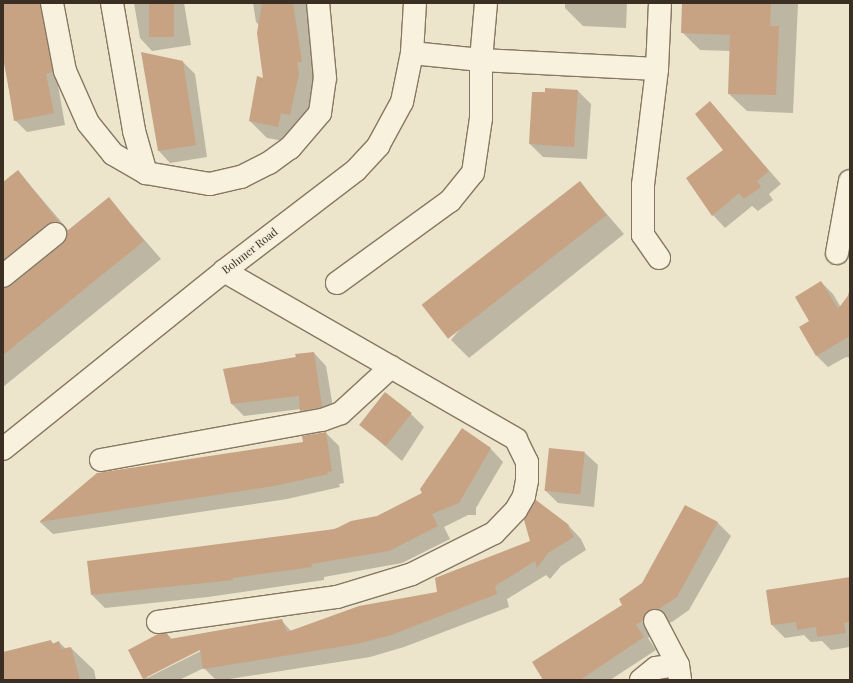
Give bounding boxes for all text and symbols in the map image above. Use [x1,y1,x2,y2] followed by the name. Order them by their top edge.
[219,225,281,277] street label: Bohmer Road

